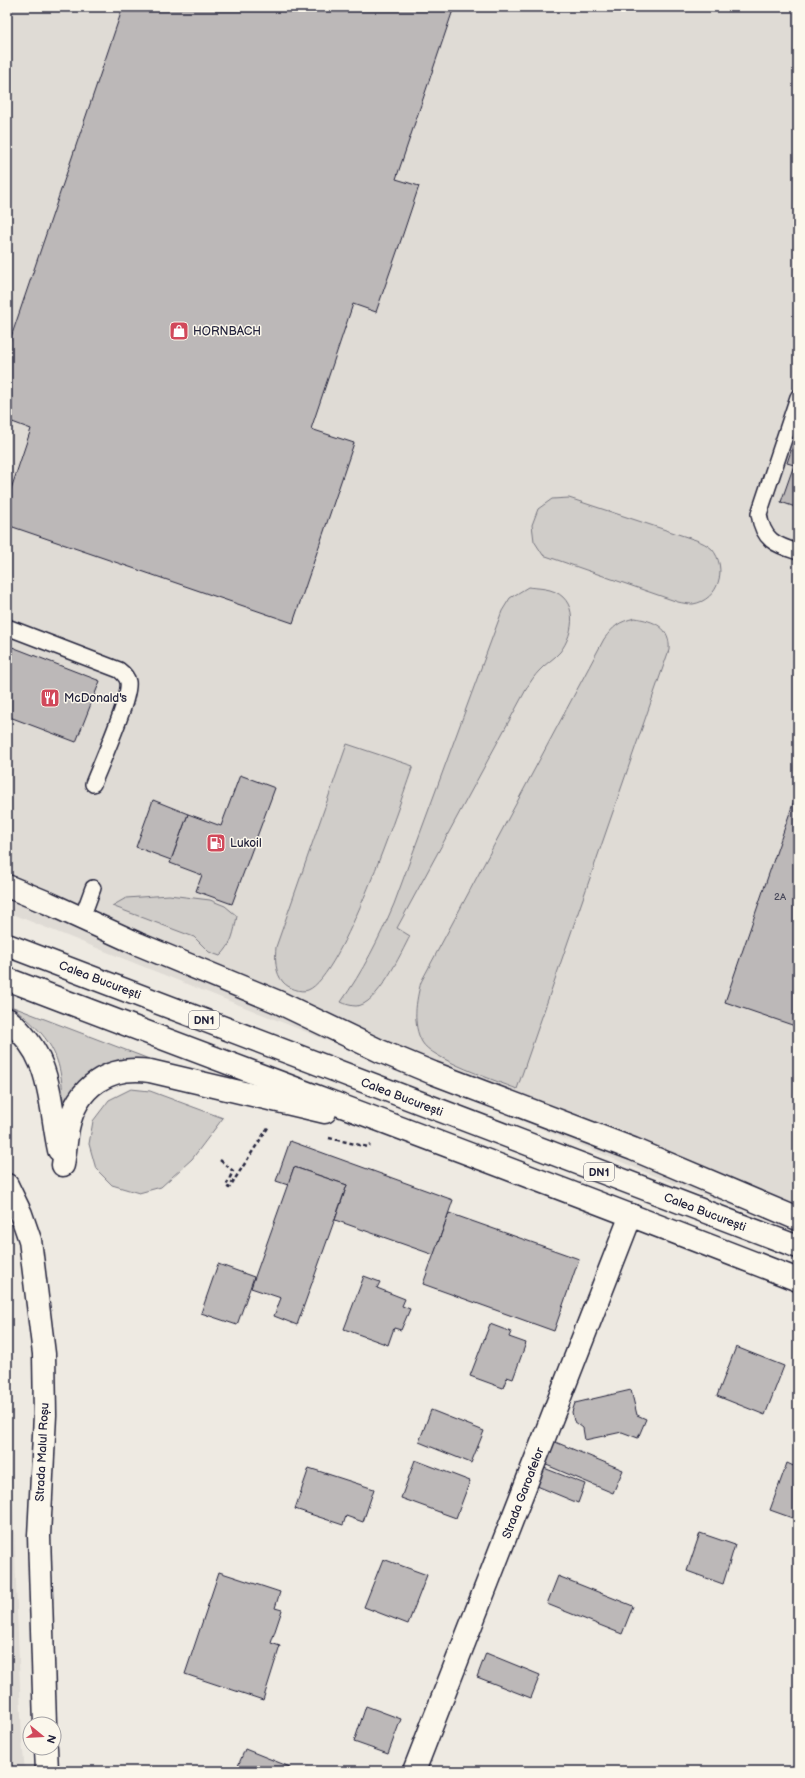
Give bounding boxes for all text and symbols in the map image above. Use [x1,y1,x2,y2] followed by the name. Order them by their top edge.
[168,320,190,342] shop icon: HORNBACH
[193,324,261,339] place label: HORNBACH
[39,687,61,709] restaurant icon: McDonald's
[64,691,127,706] place label: McDonald's
[205,832,227,854] fuel station icon: Lukoil
[230,836,262,851] place label: Lukoil
[774,891,787,903] house number: 2A
[57,958,143,1003] street label: Calea București
[189,1011,219,1029] road number: DN1
[359,1075,445,1120] street label: Calea București
[584,1163,614,1181] road number: DN1
[662,1190,748,1235] street label: Calea București
[32,1402,53,1502] street label: Strada Malul Roșu
[499,1445,548,1541] street label: Strada Garoafelor
[22,1716,62,1756] north arrow
[44,1733,58,1745] text: N

